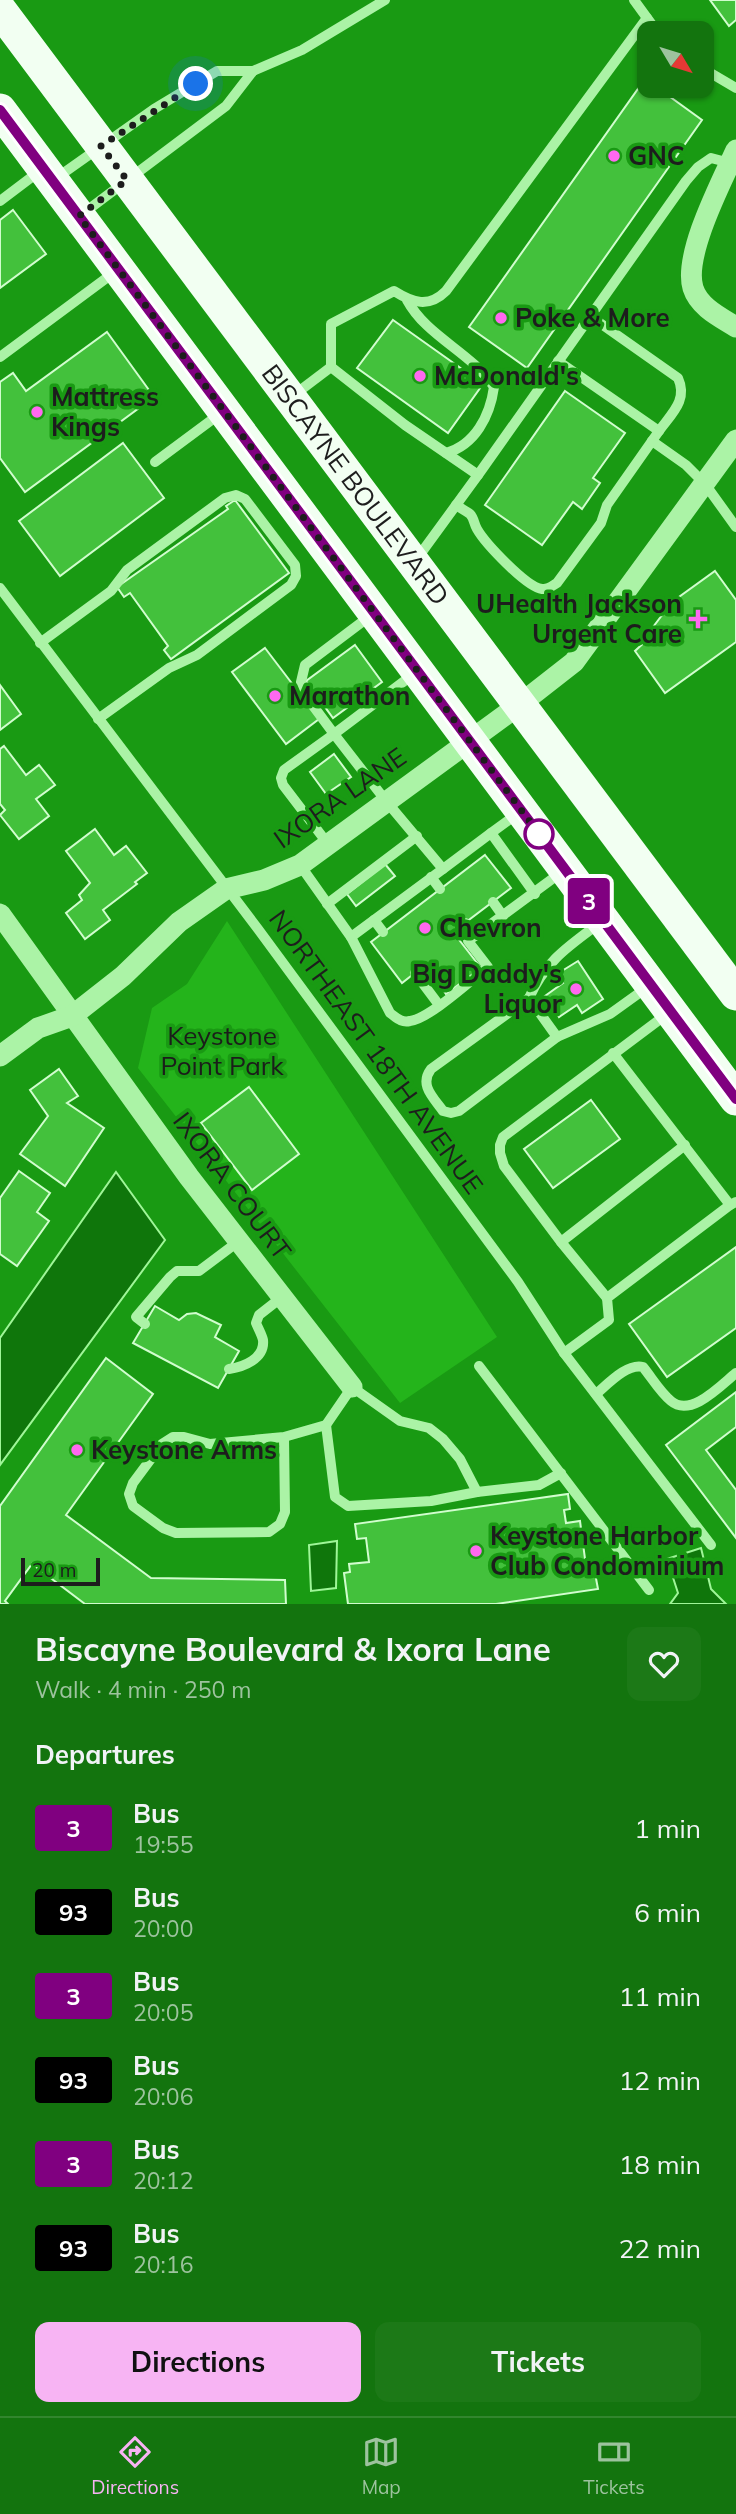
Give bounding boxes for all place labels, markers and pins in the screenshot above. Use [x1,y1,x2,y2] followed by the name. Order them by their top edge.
[628,139,685,172] place label: GNC
[606,148,622,164] marker: GNC
[515,301,670,334] place label: Poke & More
[493,310,509,326] marker: Poke & More
[434,359,579,392] place label: McDonald's
[412,368,428,384] marker: McDonald's
[51,380,159,443] place label: Mattress Kings
[29,404,45,420] marker: Mattress Kings
[476,587,682,650] place label: UHealth Jackson Urgent Care
[688,609,708,629] marker: UHealth Jackson Urgent Care
[289,679,411,712] place label: Marathon
[267,688,283,704] marker: Marathon
[524,819,554,849] unlabelled marker
[439,911,542,944] place label: Chevron
[417,920,433,936] marker: Chevron
[412,957,563,1020] place label: Big Daddy's Liquor
[568,981,584,997] marker: Big Daddy's Liquor
[91,1433,277,1466] place label: Keystone Arms
[69,1442,85,1458] marker: Keystone Arms
[490,1519,724,1582] place label: Keystone Harbor Club Condominium
[468,1543,484,1559] marker: Keystone Harbor Club Condominium

